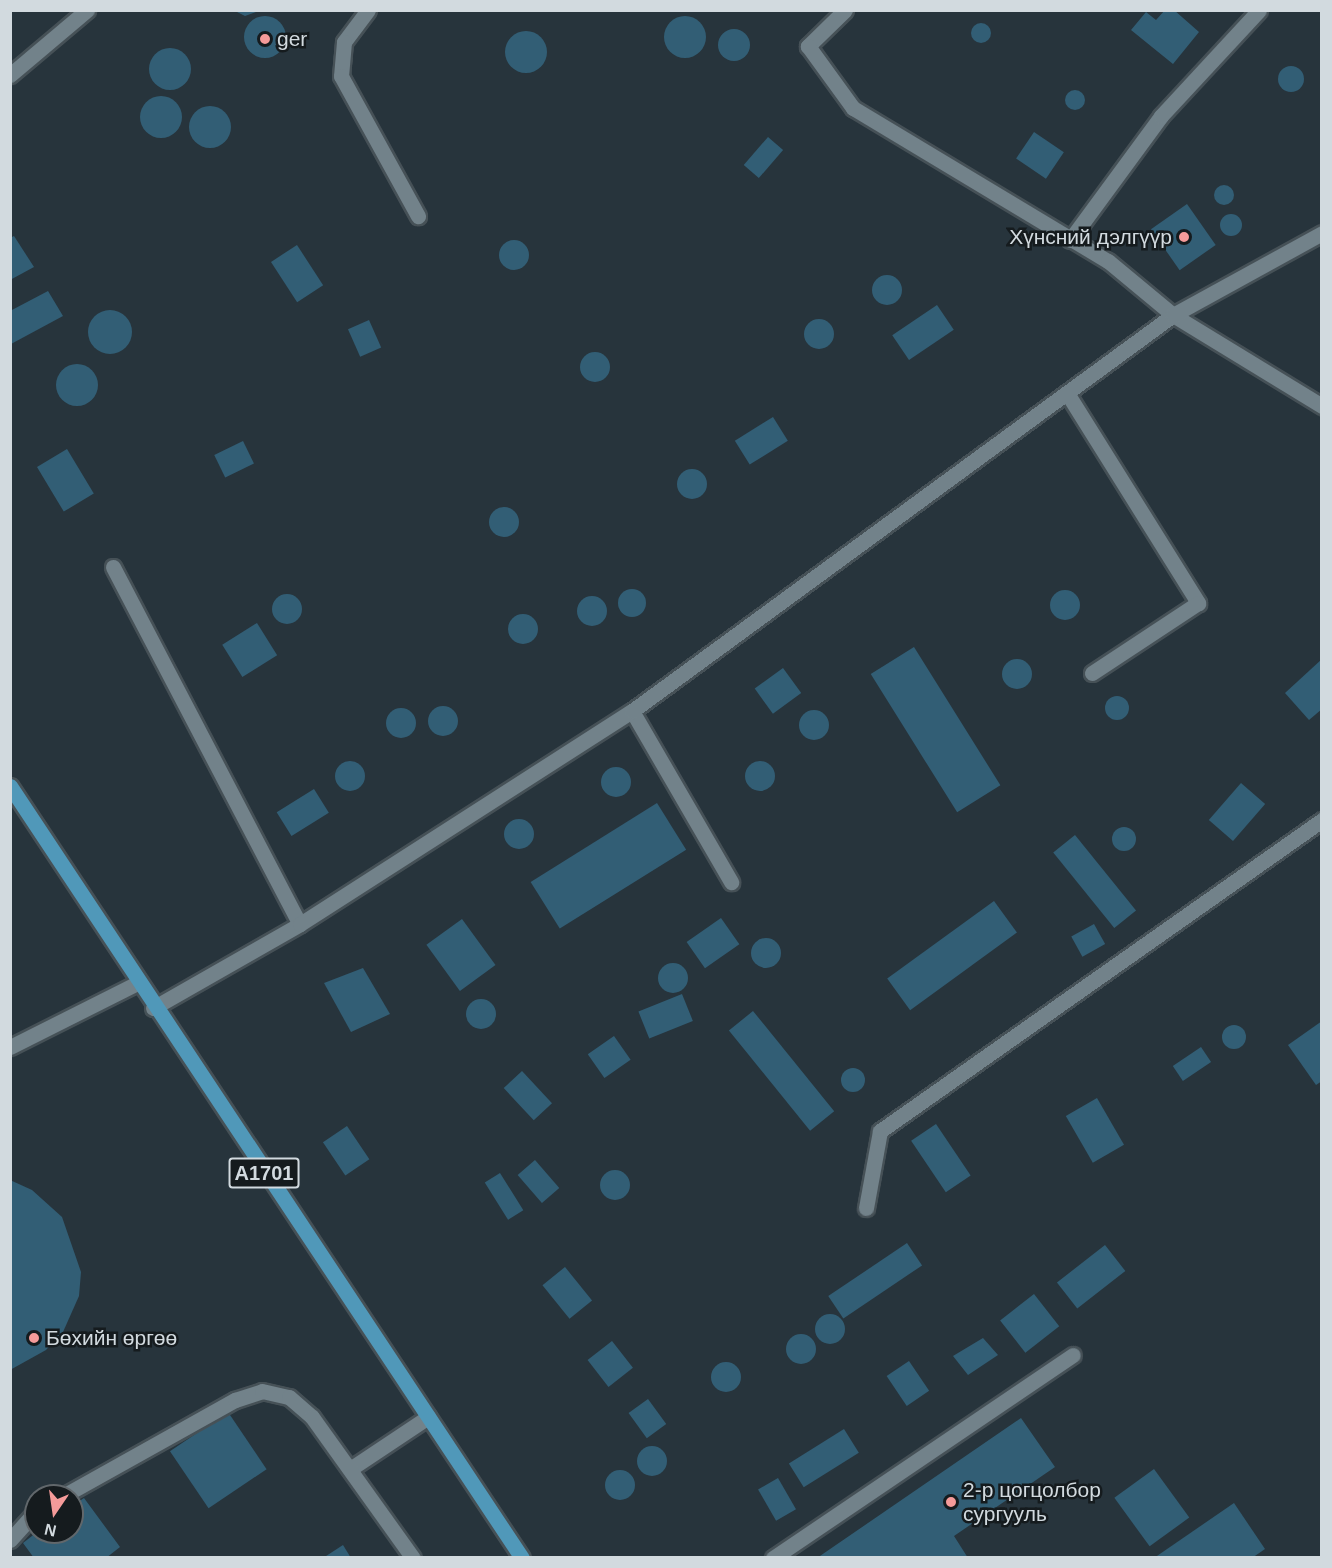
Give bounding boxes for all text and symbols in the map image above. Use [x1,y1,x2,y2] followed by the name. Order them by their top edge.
[277,26,307,52] place label: ger
[258,32,272,46] marker: ger
[1009,224,1172,250] place label: Хүнсний дэлгүүр
[1177,230,1191,244] marker: Хүнсний дэлгүүр
[228,1156,300,1190] road number: A1701
[46,1325,177,1351] place label: Бөхийн өргөө
[27,1331,41,1345] marker: Бөхийн өргөө
[963,1477,1101,1527] place label: 2-р цогцолбор сургууль
[24,1484,84,1544] north arrow
[944,1495,958,1509] marker: 2-р цогцолбор сургууль
[43,1520,58,1540] text: N

